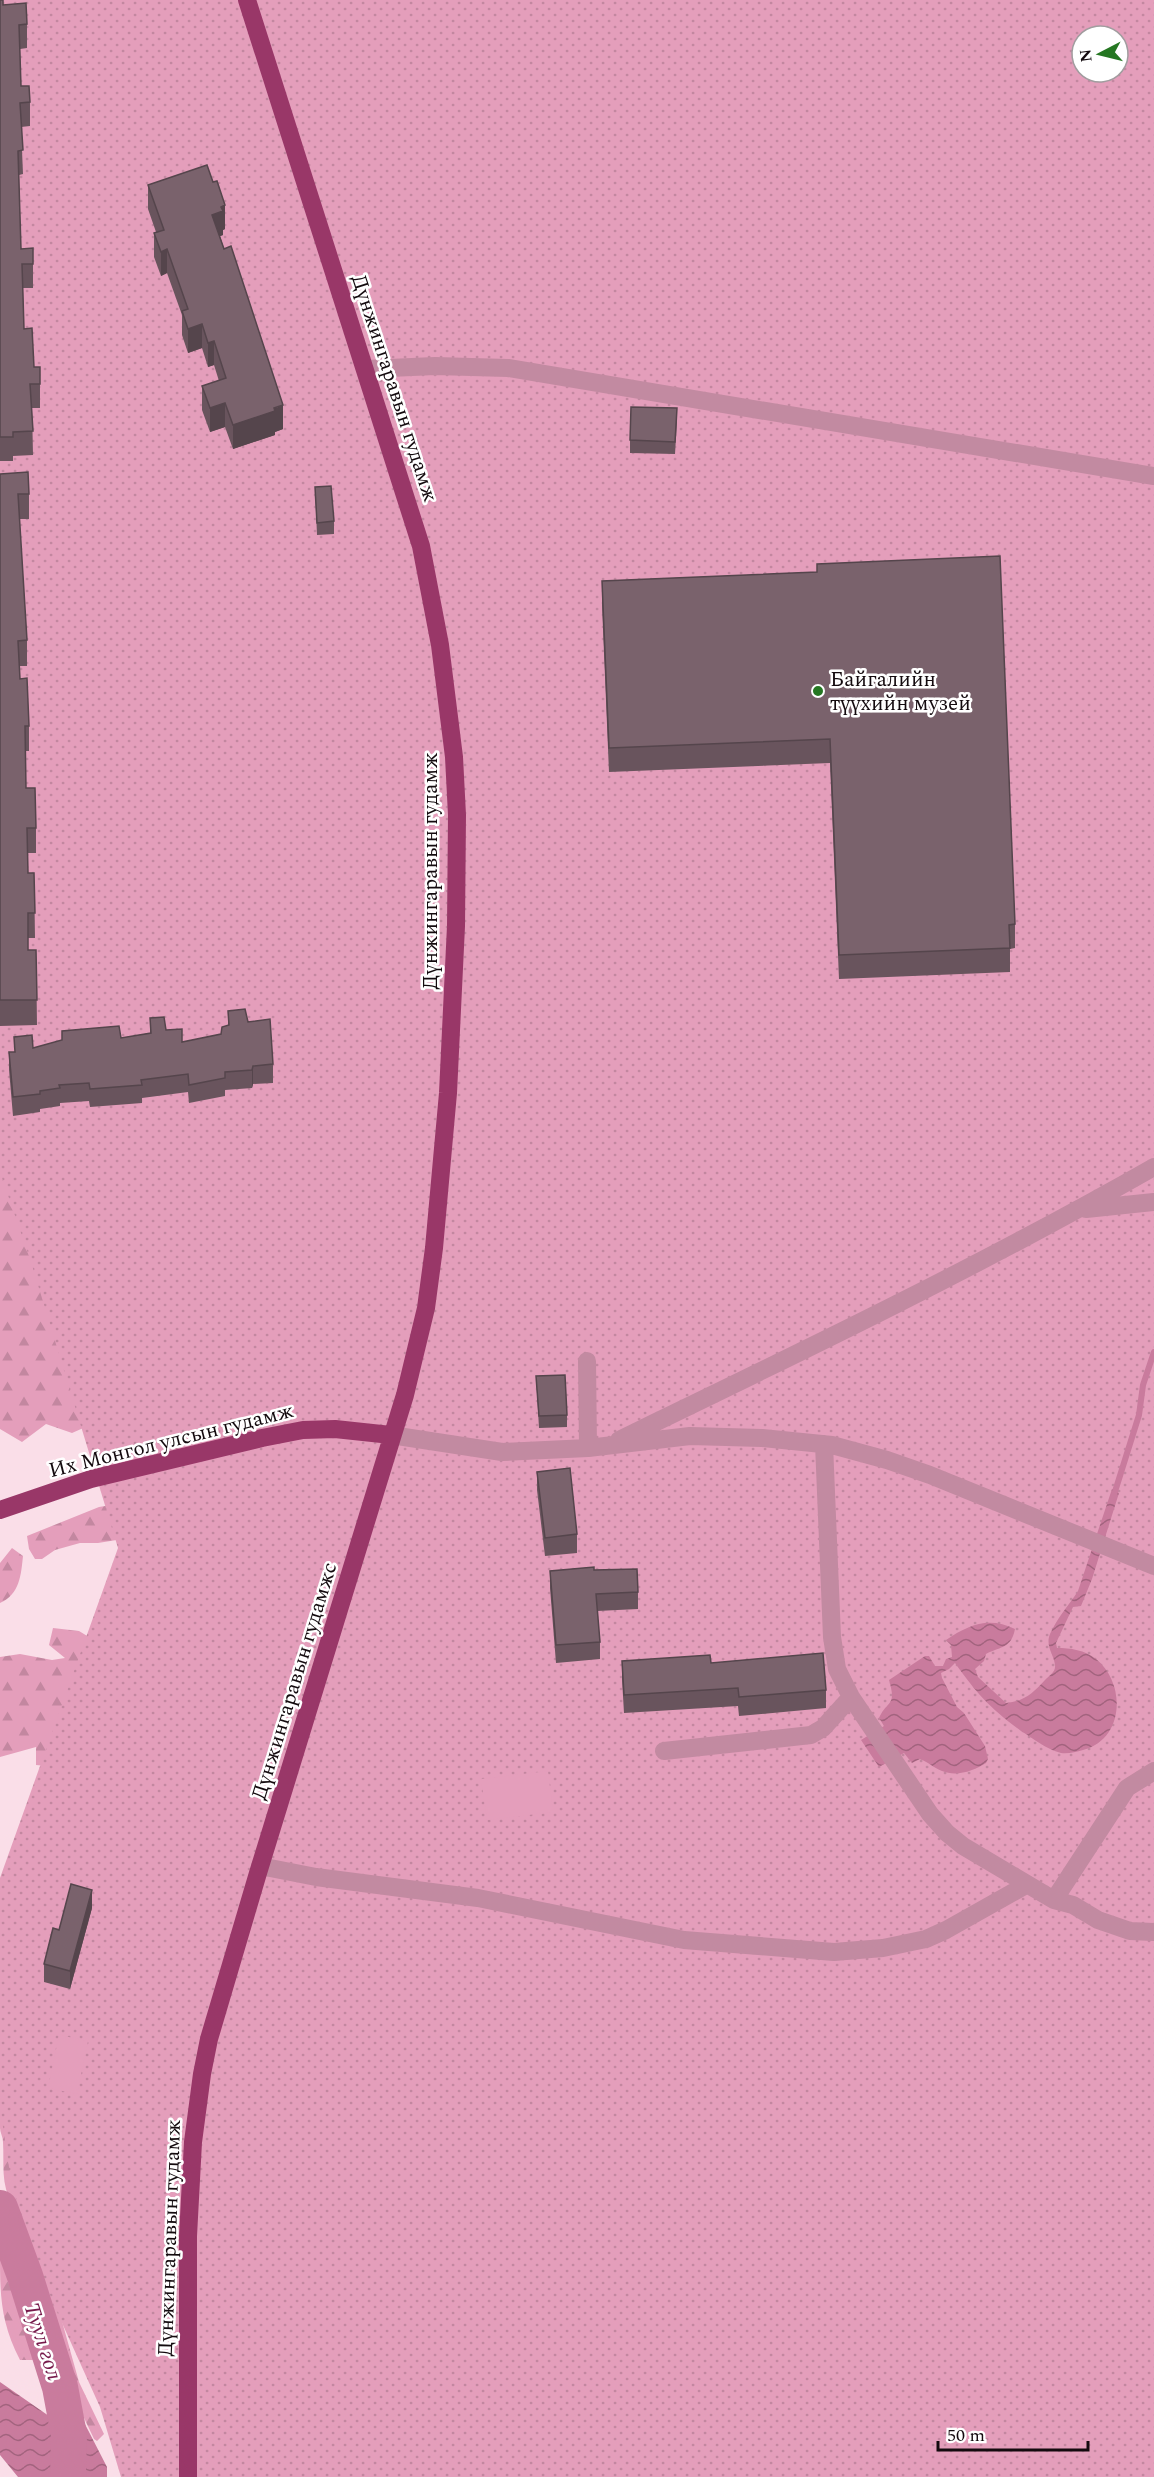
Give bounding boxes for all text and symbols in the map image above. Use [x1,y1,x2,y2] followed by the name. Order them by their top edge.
[1070,24,1130,84] north arrow
[1073,48,1099,64] text: N
[342,271,446,506] street label: Дүнжингаравын гудамж
[830,664,971,720] place label: Байгалийн түүхийн музей
[811,684,825,698] marker: Байгалийн түүхийн музей
[415,752,447,990] street label: Дүнжингаравын гудамж
[46,1395,297,1487] street label: Их Монгол улсын гудамж
[244,1559,346,1804] street label: Дүнжингаравын гудамжс
[150,2119,190,2357] street label: Дүнжингаравын гудамж
[15,2298,71,2385] water label: Туул гол
[938,2414,1088,2452] scale bar
[947,2422,985,2449] text: 50 m

